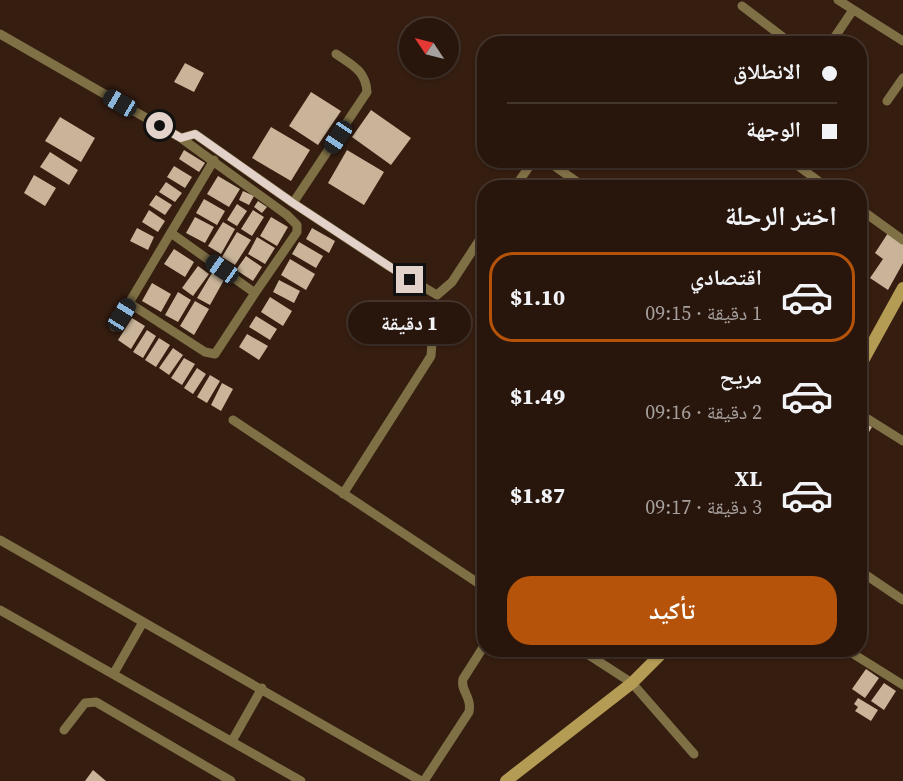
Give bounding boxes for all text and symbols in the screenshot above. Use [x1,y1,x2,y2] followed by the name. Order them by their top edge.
[399,18,459,78] north arrow
[399,18,459,78] map controls
[733,56,801,86] text: الانطلاق
[100,86,140,120] car
[146,112,173,139] route start
[746,114,801,144] text: الوجهة
[320,117,356,157] car
[725,197,837,234] text: اختر الرحلة
[202,251,242,287] car
[690,262,762,292] text: اقتصادي
[396,266,423,293] route end
[780,270,834,324] icon: car
[510,282,565,312] text: $1.10
[105,295,139,335] car
[645,299,762,327] text: 1 دقيقة · 09:15
[348,301,472,343] callout: 1 دقيقة
[381,309,438,337] text: 1 دقيقة
[719,361,762,391] text: مريح
[780,369,834,423] icon: car
[510,381,565,411] text: $1.49
[645,398,762,426] text: 2 دقيقة · 09:16
[735,463,762,493] text: XL
[780,468,834,522] icon: car
[510,480,565,510] text: $1.87
[645,493,762,521] text: 3 دقيقة · 09:17
[507,576,837,645] button: تأكيد

